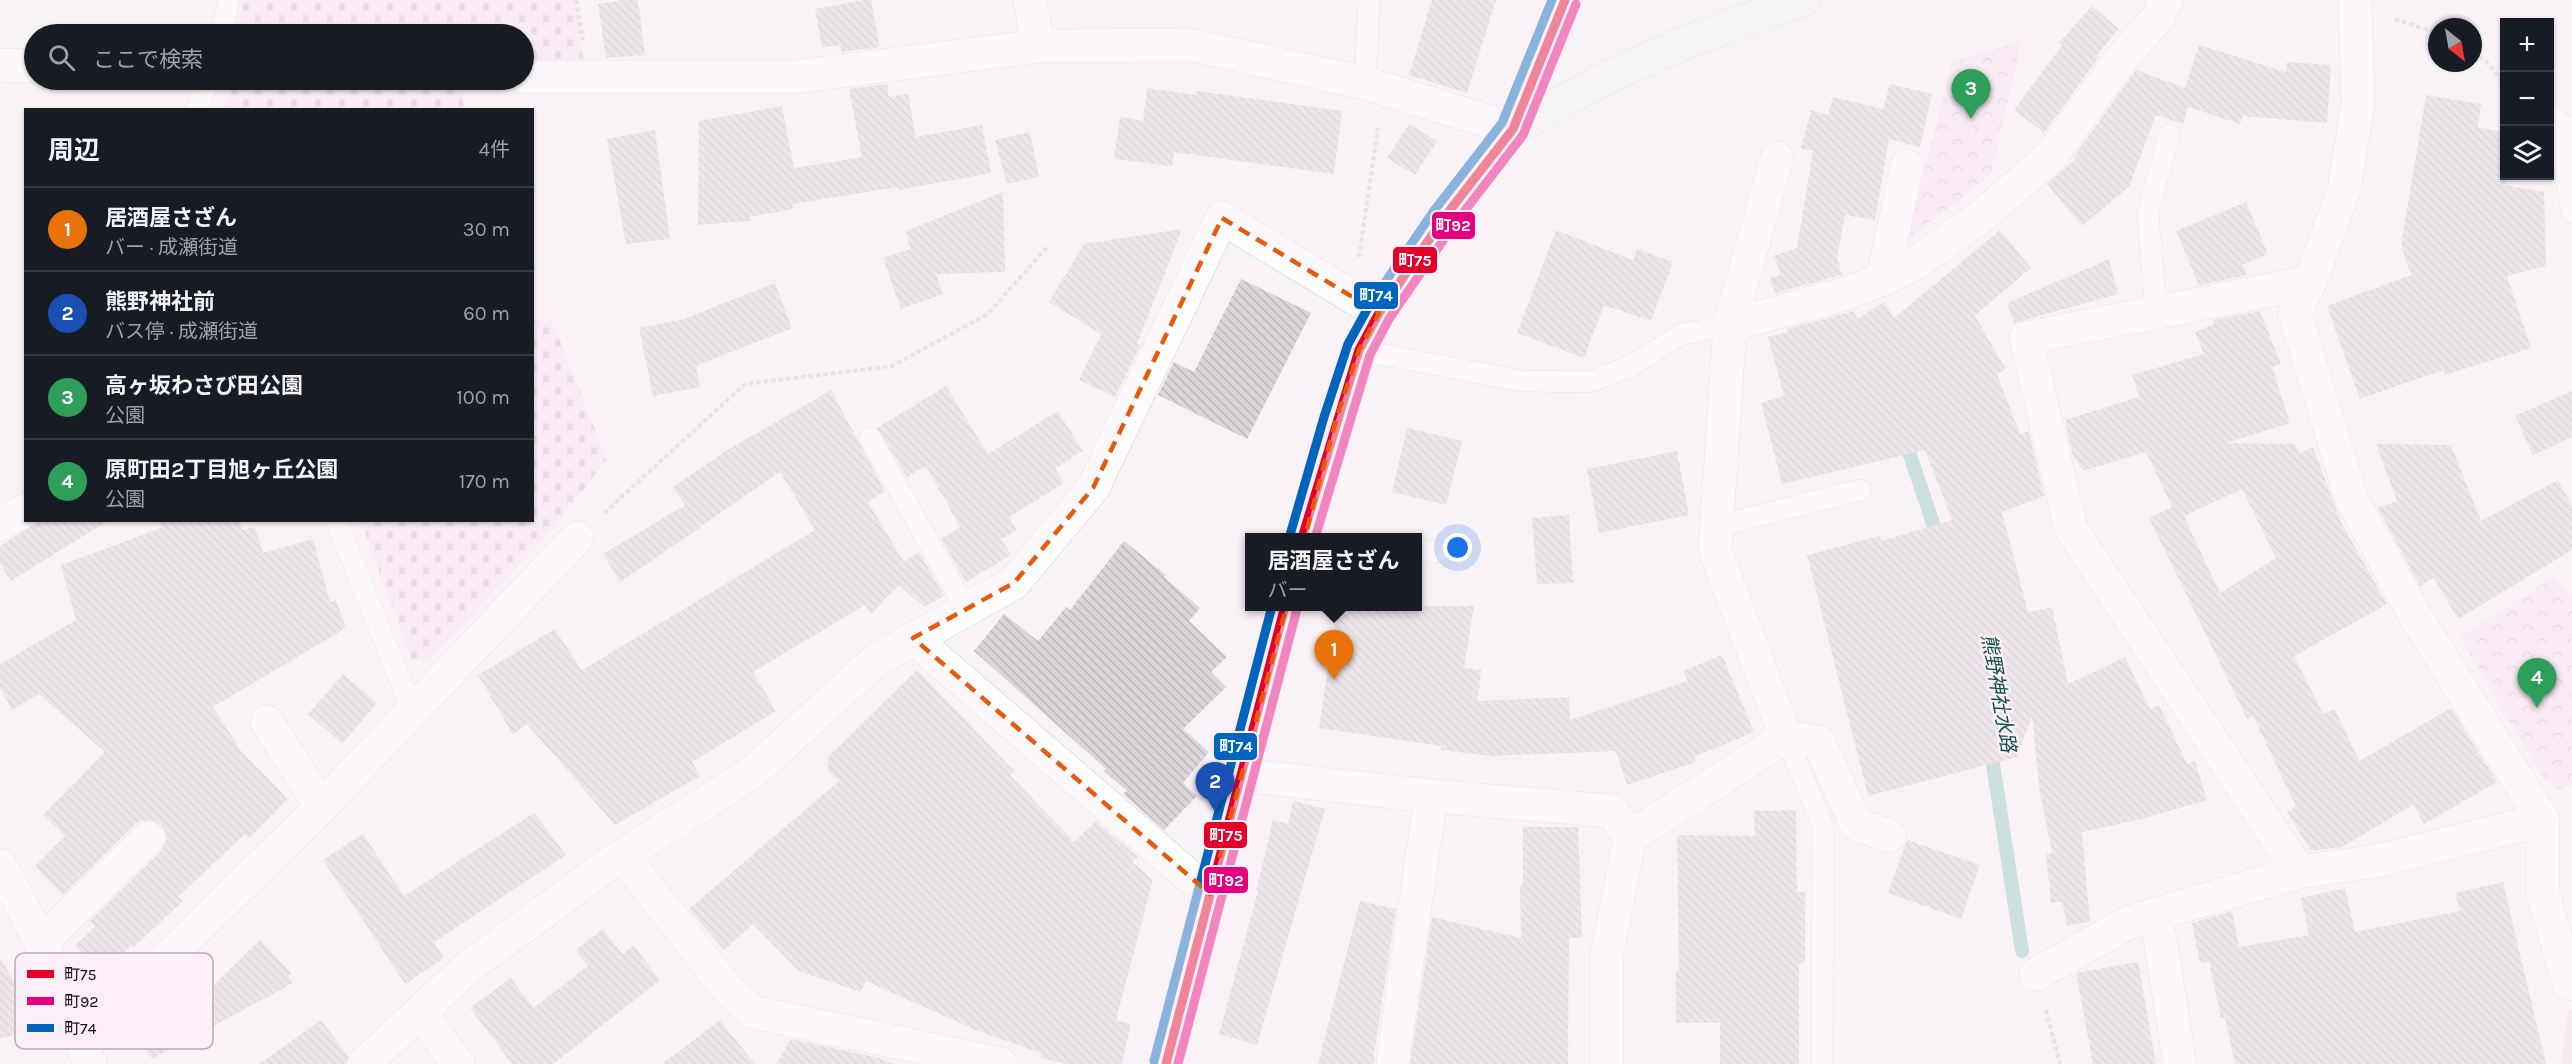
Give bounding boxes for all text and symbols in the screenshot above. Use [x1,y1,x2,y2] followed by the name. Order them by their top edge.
[2428,18,2482,72] north arrow
[2500,18,2554,180] map controls
[2500,18,2554,72] button: +
[24,24,534,90] search box
[45,41,78,74] icon: search
[93,47,203,73] text: ここで検索
[1952,70,1990,119] pin: 3
[2500,72,2554,126] button: −
[2500,126,2554,180] button: layers
[48,135,100,166] text: 周辺
[479,138,510,161] text: 4件
[105,205,237,231] text: 居酒屋さざん
[1431,211,1476,240] line badge: 町92
[1435,216,1471,235] text: 町92
[64,218,71,241] text: 1
[463,218,510,241] text: 30 m
[105,236,238,259] text: バー · 成瀬街道
[1392,246,1438,274] line badge: 町75
[1398,251,1432,270] text: 町75
[1353,281,1399,310] line badge: 町74
[1359,286,1393,305] text: 町74
[105,289,215,315] text: 熊野神社前
[61,302,74,325] text: 2
[463,302,510,325] text: 60 m
[105,320,258,343] text: バス停 · 成瀬街道
[105,373,303,399] text: 高ヶ坂わさび田公園
[61,386,74,409] text: 3
[456,386,510,409] text: 100 m
[105,404,145,427] text: 公園
[105,457,338,483] text: 原町田2丁目旭ヶ丘公園
[62,470,73,493] text: 4
[459,470,510,493] text: 170 m
[105,488,145,511] text: 公園
[1245,533,1422,611] popup
[1443,533,1472,562] your location
[1267,548,1400,574] text: 居酒屋さざん
[1267,579,1307,602] text: バー
[1314,630,1354,680] pin: 1
[1977,632,2021,756] water label: 熊野神社水路
[2518,658,2556,708] pin: 4
[1213,732,1258,761] line badge: 町74
[1219,737,1253,756] text: 町74
[1196,762,1234,812] pin: 2
[1203,821,1248,849] line badge: 町75
[1209,826,1243,845] text: 町75
[1203,866,1249,894] line badge: 町92
[1208,871,1244,890] text: 町92
[15,953,213,1049] legend
[64,965,97,984] text: 町75
[64,992,99,1011] text: 町92
[64,1019,97,1038] text: 町74

